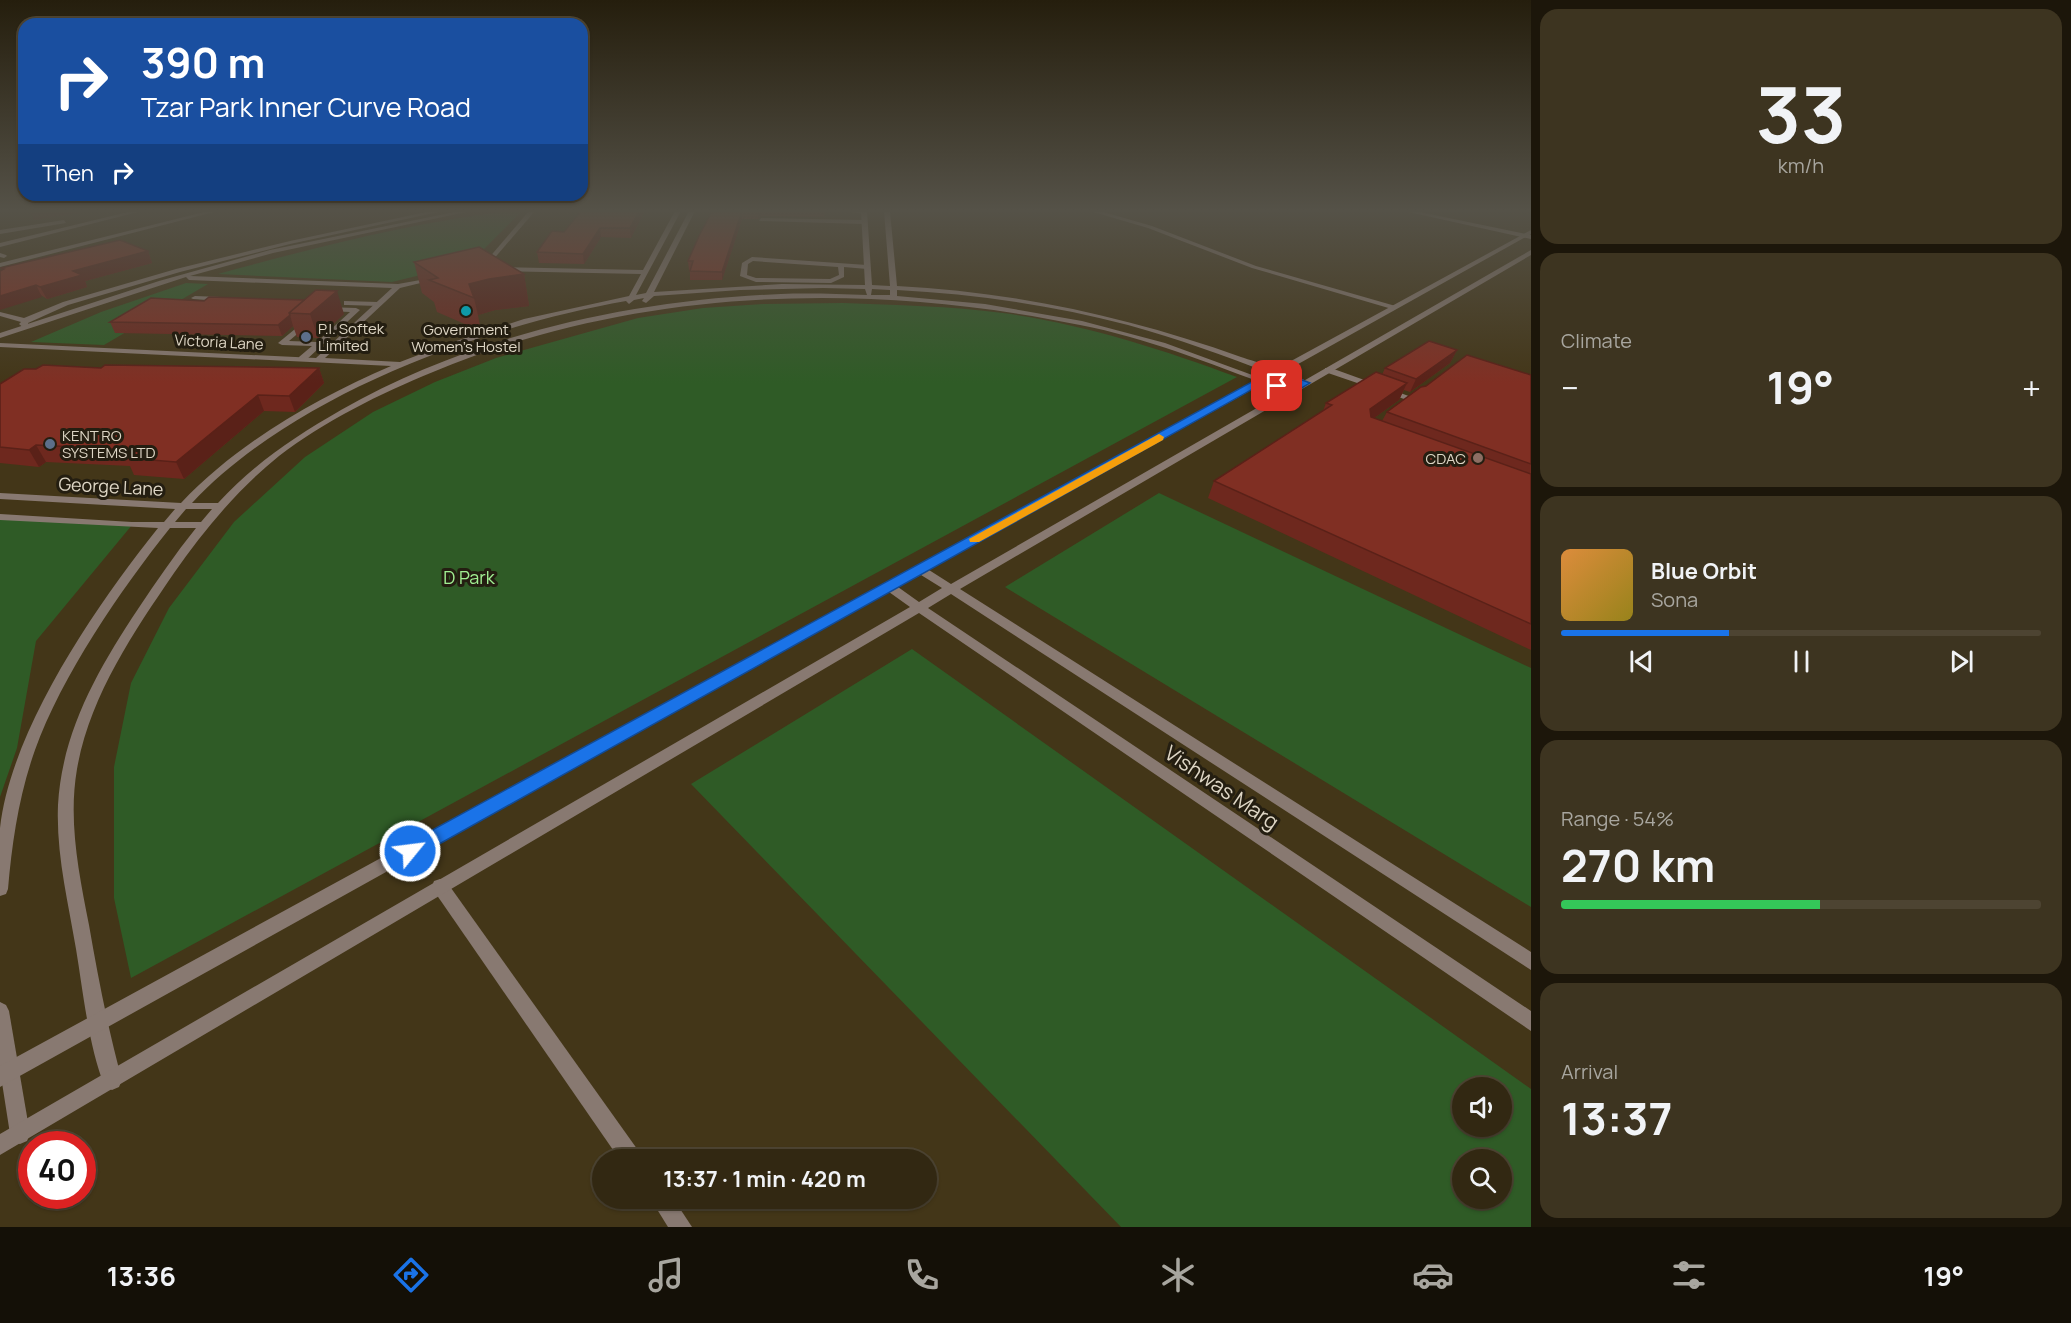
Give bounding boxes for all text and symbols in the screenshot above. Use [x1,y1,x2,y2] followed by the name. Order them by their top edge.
[141,33,265,91] text: 390 m
[42,42,120,120] icon: right
[1756,60,1846,166] text: 33
[141,88,471,125] text: Tzar Park Inner Curve Road
[1778,152,1824,179] text: km/h
[106,156,139,189] icon: right
[42,158,94,188] text: Then
[459,304,473,318] marker: Government Women's Hostel
[318,318,385,356] place label: P.I. Softek Limited
[411,319,521,357] place label: Government Women's Hostel
[1561,327,1632,354] text: Climate
[174,329,264,355] street label: Victoria Lane
[299,330,313,344] marker: P.I. Softek Limited
[1766,356,1834,418] text: 19°
[1251,360,1302,411] pin
[1561,365,1579,410] text: −
[2022,365,2041,410] text: +
[1260,369,1293,402] icon: arrive
[62,425,155,463] place label: KENT RO SYSTEMS LTD
[43,437,57,451] marker: KENT RO SYSTEMS LTD
[1426,448,1466,469] place label: CDAC
[1471,451,1485,465] marker: CDAC
[58,471,164,501] street label: George Lane
[1651,556,1757,586] text: Blue Orbit
[443,565,496,589] park label: D Park
[1651,586,1698,613] text: Sona
[1625,645,1658,678] icon: previous
[1785,645,1818,678] icon: pause
[1945,645,1978,678] icon: next
[1159,739,1285,835] street label: Vishwas Marg
[1561,805,1674,832] text: Range · 54%
[378,819,442,883] position arrow
[1561,834,1715,896] text: 270 km
[1561,1058,1618,1085] text: Arrival
[1452,1077,1512,1209] map controls
[1452,1077,1512,1137] button: sound
[1561,1087,1672,1149] text: 13:37
[18,1131,96,1209] speed limit sign: 40
[1452,1149,1512,1209] button: search
[663,1164,866,1194] text: 13:37 · 1 min · 420 m
[390,1254,432,1296] icon: directions
[645,1254,687,1296] icon: music
[901,1254,943,1296] icon: phone
[1157,1254,1199,1296] icon: climate
[1412,1254,1454,1296] icon: car
[1668,1254,1710,1296] icon: filters
[107,1257,176,1294] text: 13:36
[1923,1257,1964,1294] text: 19°

